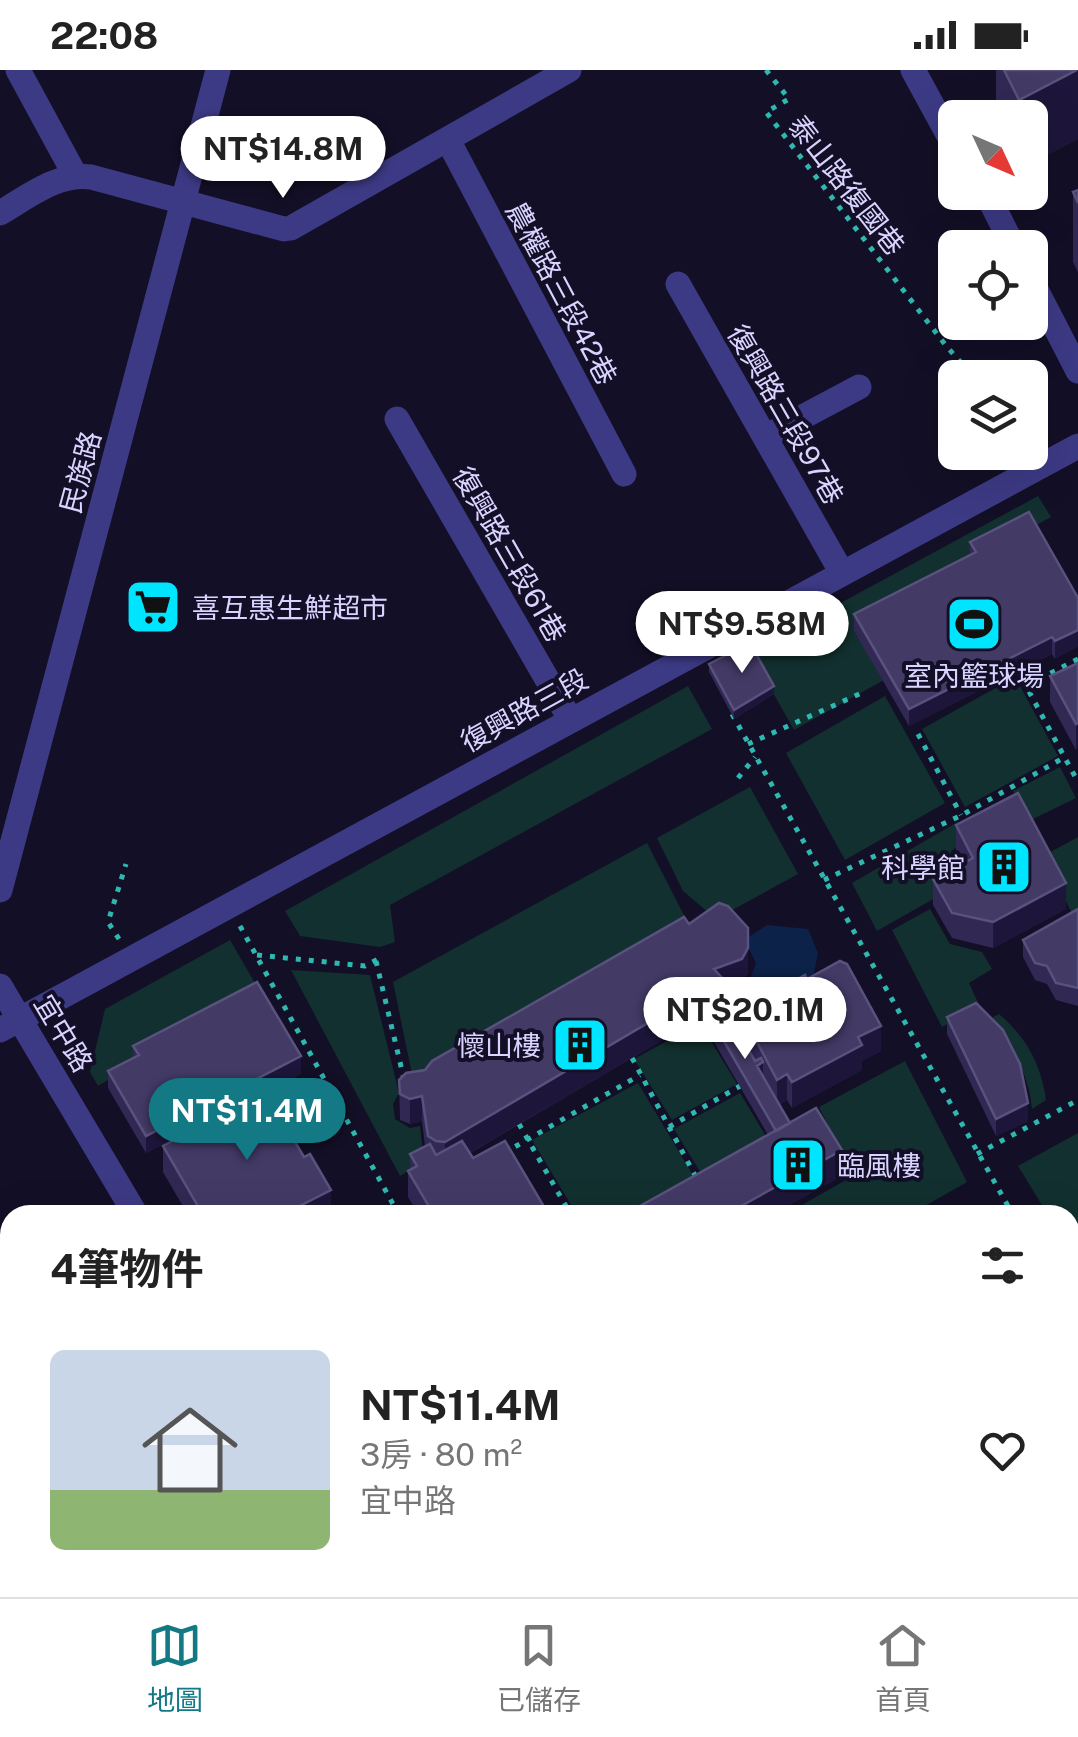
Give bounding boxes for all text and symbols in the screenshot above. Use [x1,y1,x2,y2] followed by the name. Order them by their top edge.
[50,13,158,58] text: 22:08
[938,100,1048,210] north arrow
[938,100,1048,470] map controls
[782,109,912,261] street label: 泰山路復國巷
[180,116,386,201] pin: NT$14.8M
[203,130,363,167] text: NT$14.8M
[500,196,624,390] street label: 農權路三段42巷
[938,230,1048,340] button: locate
[721,318,851,510] street label: 復興路三段97巷
[938,360,1048,470] button: layers
[53,427,107,517] street label: 民族路
[447,461,573,647] street label: 復興路三段61巷
[123,577,183,637] supermarket icon: 喜互惠生鮮超市
[192,591,388,624] place label: 喜互惠生鮮超市
[639,591,845,676] pin: NT$9.58M
[944,594,1004,654] sports icon: 室內籃球場
[658,605,826,642] text: NT$9.58M
[904,659,1044,692] place label: 室內籃球場
[455,662,593,758] street label: 復興路三段
[974,837,1034,897] building icon: 科學館
[881,851,965,884] place label: 科學館
[642,977,848,1062] pin: NT$20.1M
[28,988,100,1078] street label: 宜中路
[665,991,825,1028] text: NT$20.1M
[550,1015,610,1075] building icon: 懷山樓
[457,1029,541,1062] place label: 懷山樓
[144,1078,350,1163] pin: NT$11.4M
[171,1092,323,1129] text: NT$11.4M
[768,1135,828,1195] building icon: 臨風樓
[837,1149,921,1182] place label: 臨風樓
[975,1238,1030,1293] icon: filters
[50,1244,204,1293] text: 4筆物件
[360,1380,561,1429] text: NT$11.4M
[130,1390,250,1510] icon: home
[975,1423,1030,1478] icon: heart
[360,1436,522,1473] text: 3房 · 80 m²
[360,1482,456,1519] text: 宜中路
[147,1618,203,1718] tab: 地圖
[497,1618,581,1718] tab: 已儲存
[875,1618,931,1718] tab: 首頁

